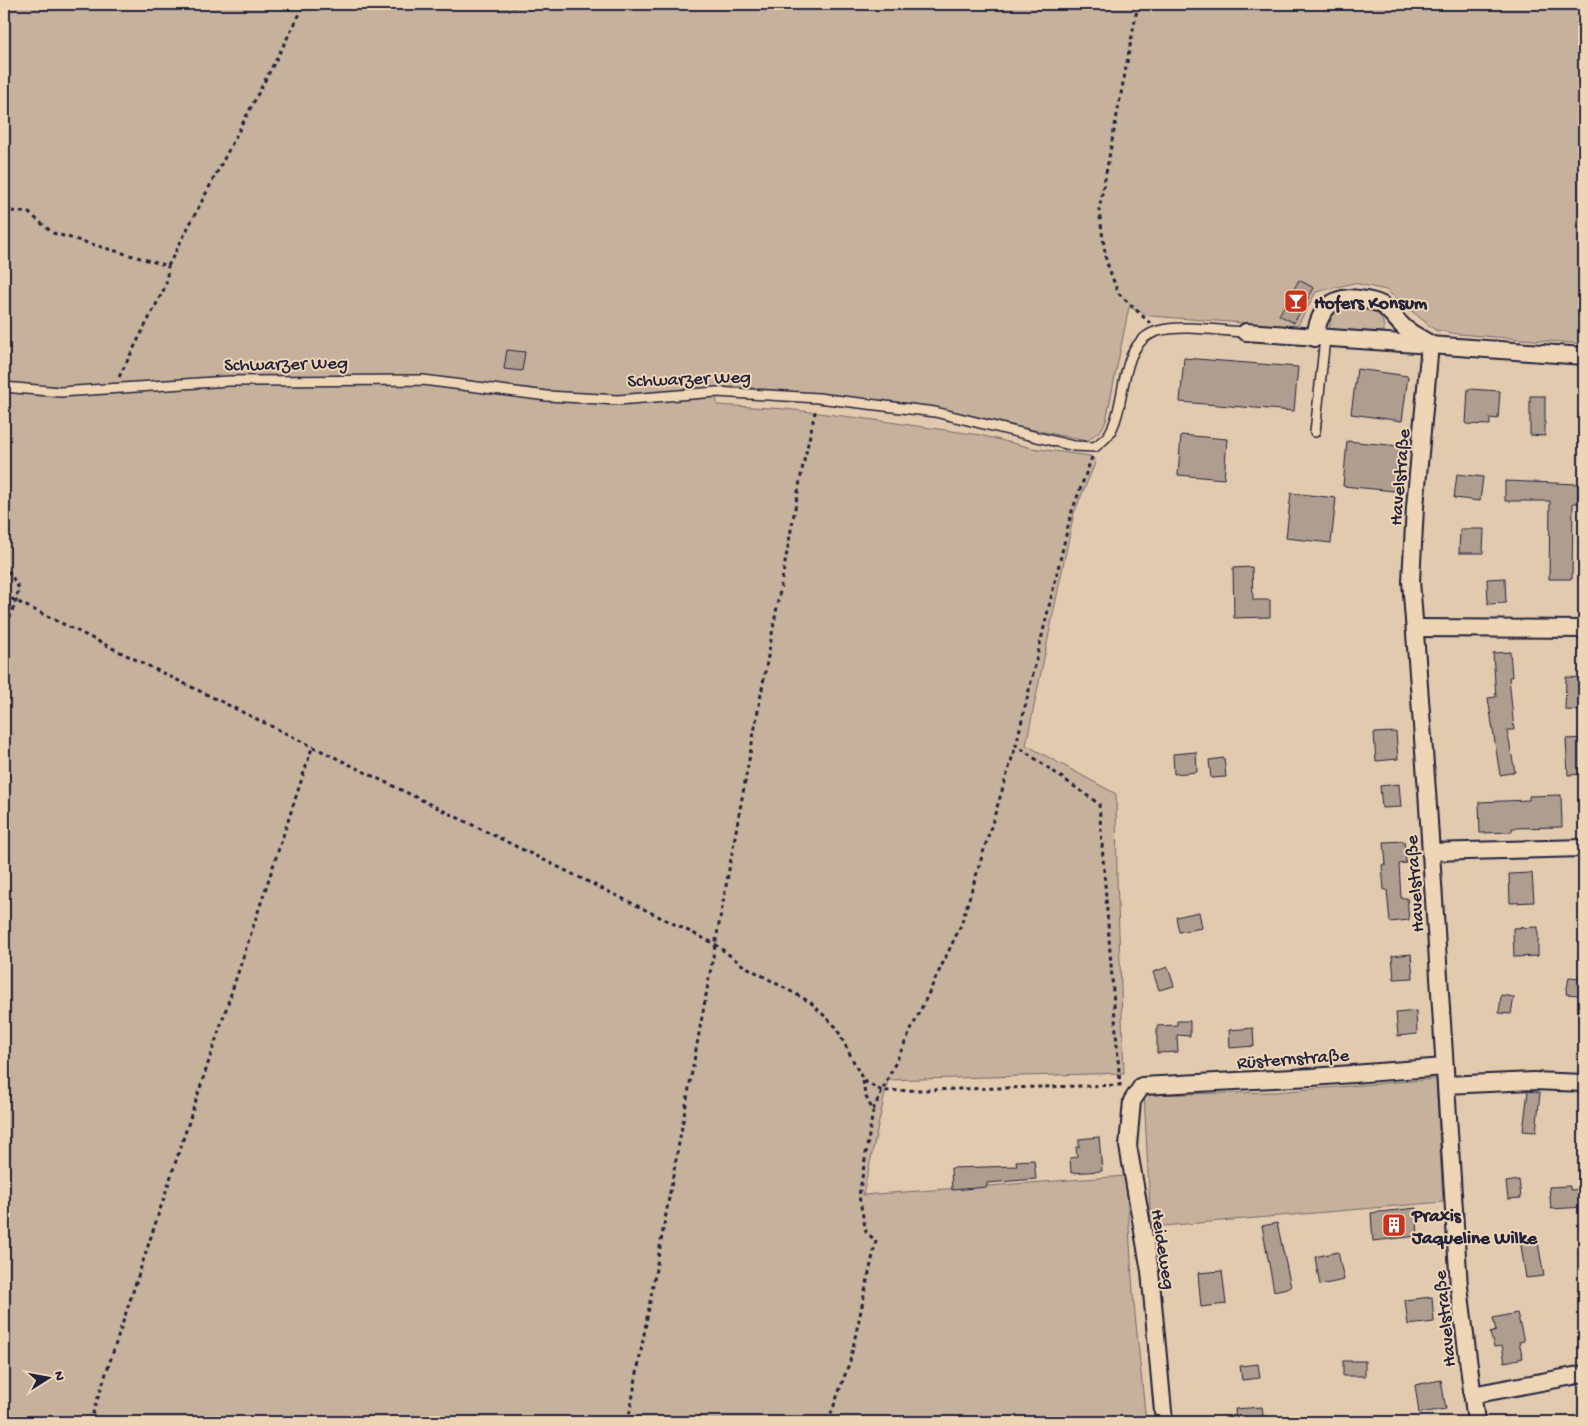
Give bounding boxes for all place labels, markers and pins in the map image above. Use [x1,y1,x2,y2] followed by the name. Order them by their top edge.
[1283,288,1309,314] bar icon: Hofers Konsum
[1314,293,1428,316] place label: Hofers Konsum
[1411,1206,1538,1251] place label: Praxis Jaqueline Wilke
[1381,1212,1407,1238] building icon: Praxis Jaqueline Wilke

